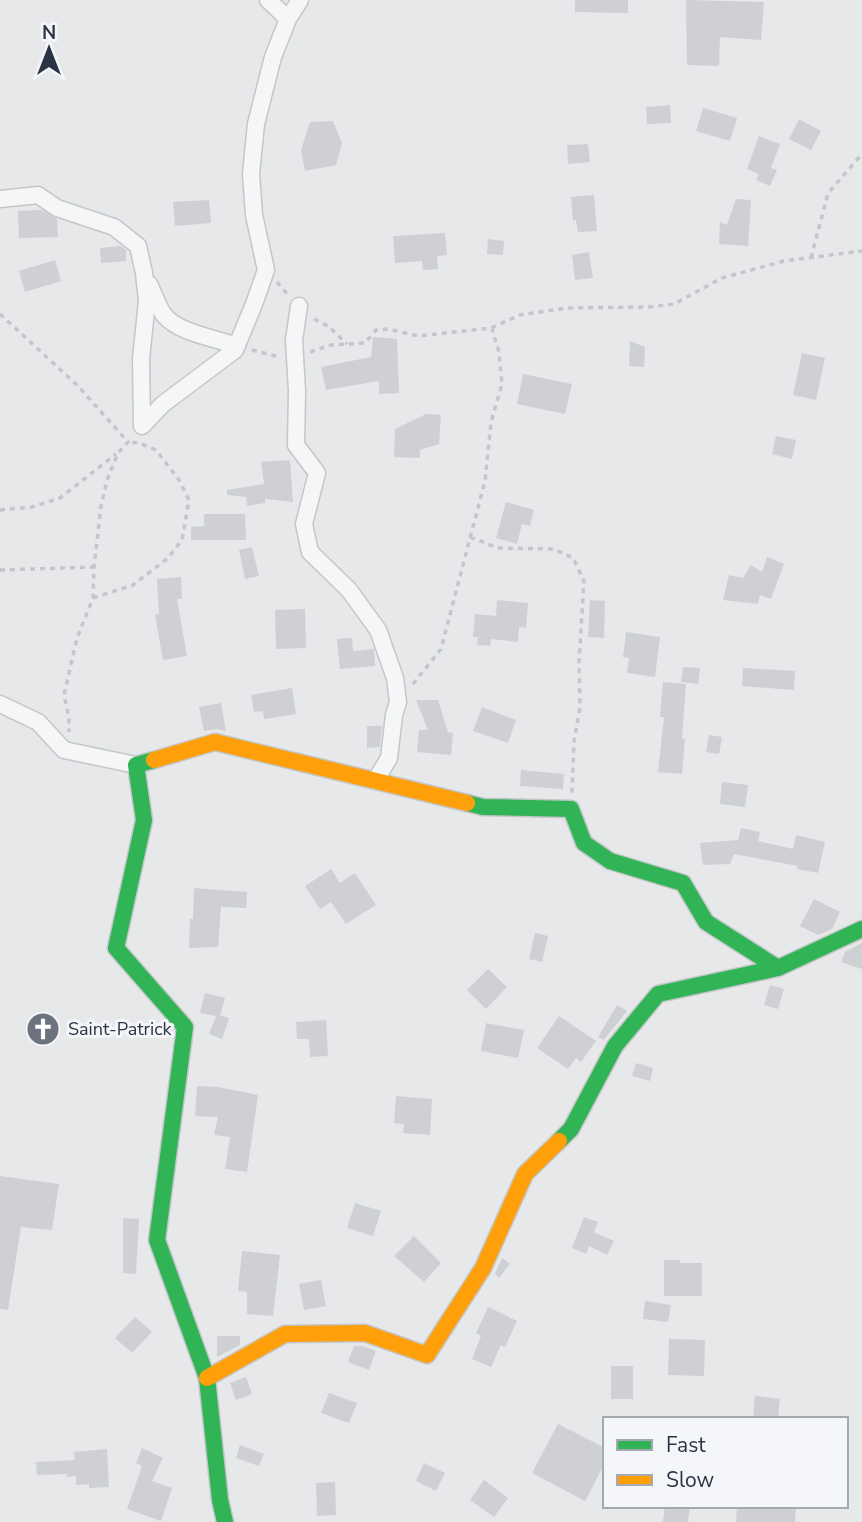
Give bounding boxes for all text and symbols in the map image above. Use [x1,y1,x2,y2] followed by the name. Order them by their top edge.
[14,14,84,84] north arrow
[42,20,56,46] text: N
[24,1010,62,1048] church icon: Saint-Patrick
[68,1017,173,1041] place label: Saint-Patrick
[603,1417,848,1508] legend
[666,1431,706,1459] text: Fast
[666,1466,715,1494] text: Slow

